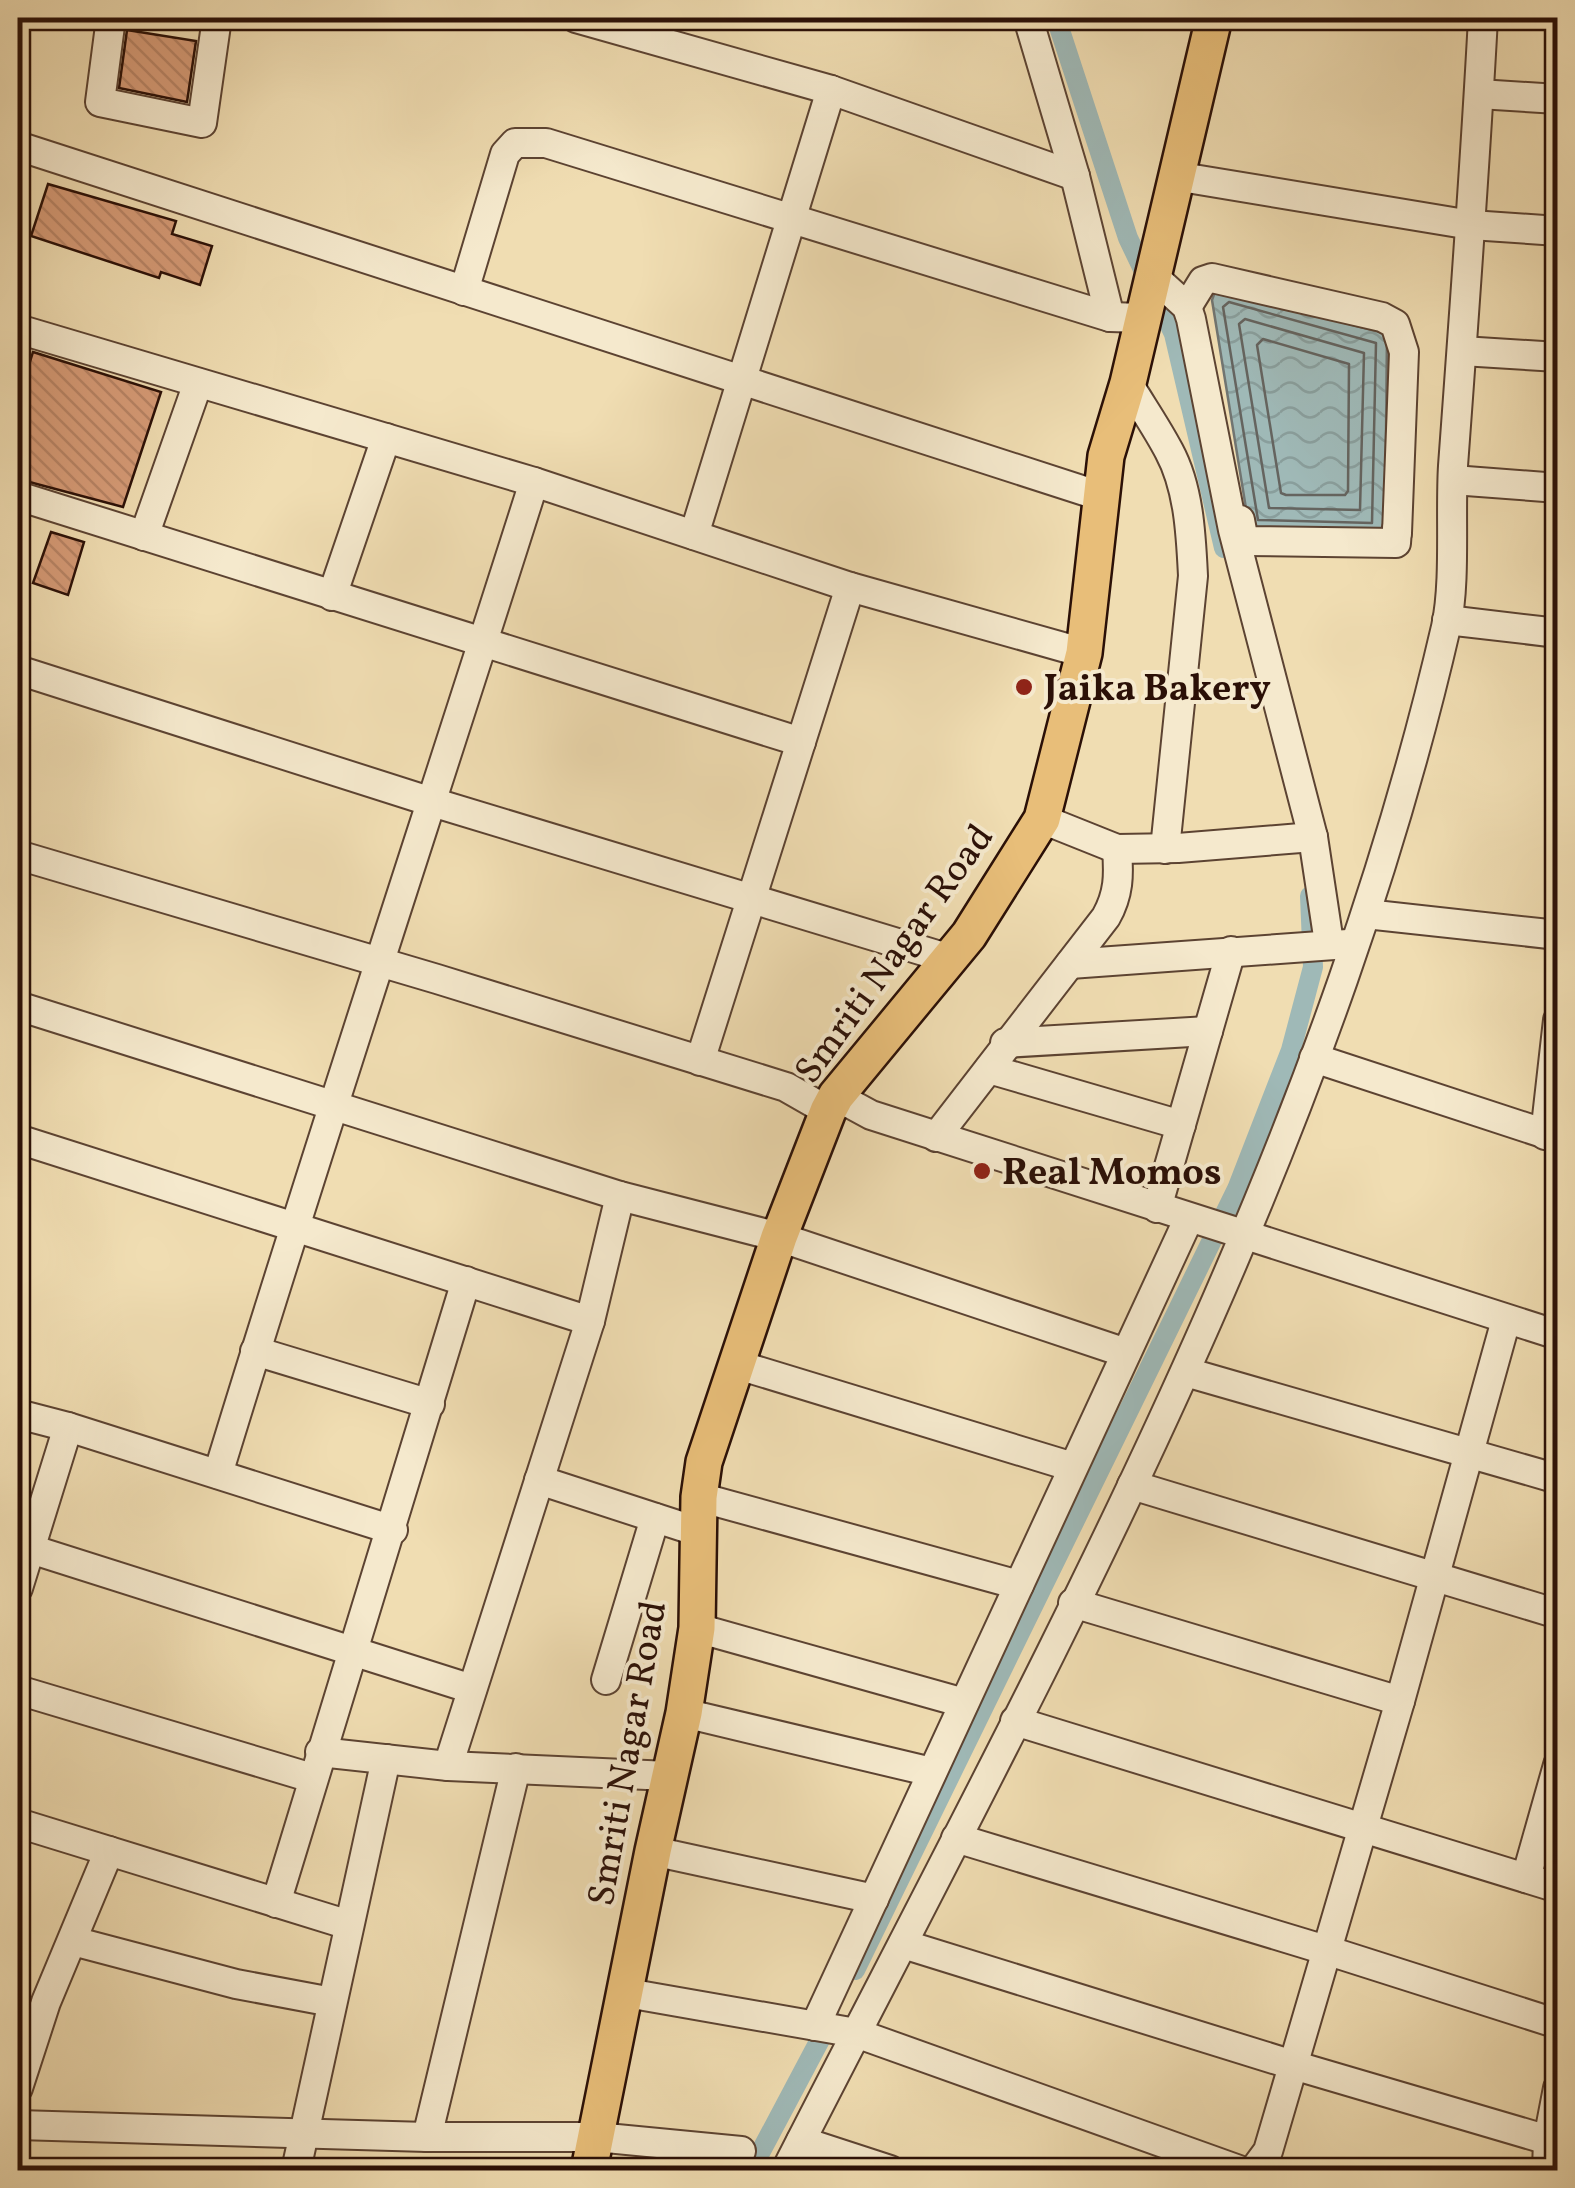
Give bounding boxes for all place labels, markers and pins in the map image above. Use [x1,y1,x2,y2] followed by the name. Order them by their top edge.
[1043,664,1271,717] place label: Jaika Bakery
[1013,676,1035,698] marker: Jaika Bakery
[1002,1148,1222,1201] place label: Real Momos
[971,1160,993,1182] marker: Real Momos

